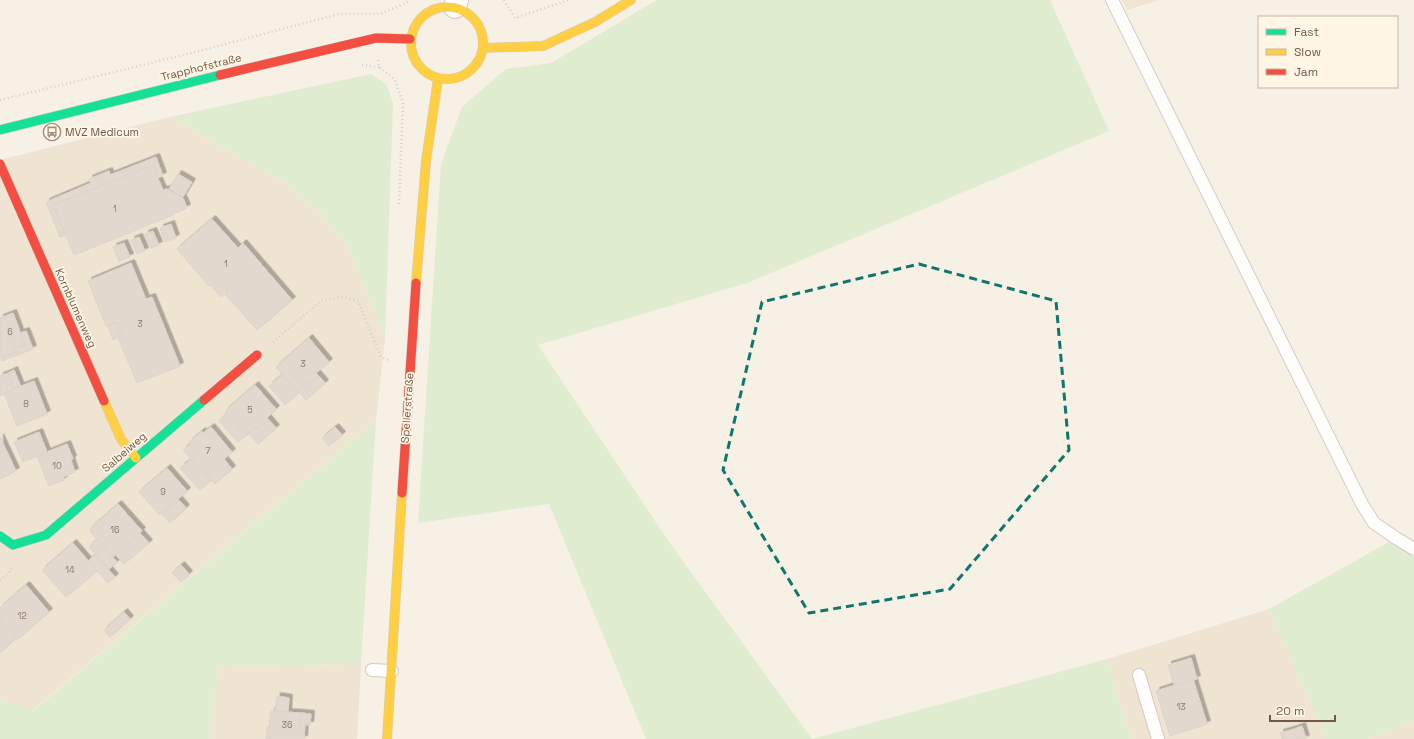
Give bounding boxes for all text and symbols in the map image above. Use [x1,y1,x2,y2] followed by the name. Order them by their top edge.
[1258,16,1398,88] legend
[1294,24,1319,40] text: Fast
[1294,44,1321,60] text: Slow
[159,50,243,84] street label: Trapphofstraße
[1294,64,1318,80] text: Jam
[42,122,62,142] bus stop icon: MVZ Medicum
[65,125,139,139] place label: MVZ Medicum
[113,203,117,215] house number: 1
[224,258,228,270] house number: 1
[52,266,100,350] street label: Kornblumenweg
[137,318,143,330] house number: 3
[7,326,13,338] house number: 6
[300,358,306,370] house number: 3
[398,372,416,444] street label: Spellerstraße
[23,398,29,410] house number: 8
[247,404,253,416] house number: 5
[99,429,149,475] street label: Salbeiweg
[205,445,211,457] house number: 7
[52,460,62,472] house number: 10
[160,486,166,498] house number: 9
[110,524,120,536] house number: 16
[65,564,75,576] house number: 14
[17,610,27,622] house number: 12
[1270,697,1335,723] scale bar
[1176,701,1186,713] house number: 13
[1276,703,1304,719] text: 20 m
[282,719,293,731] house number: 36

